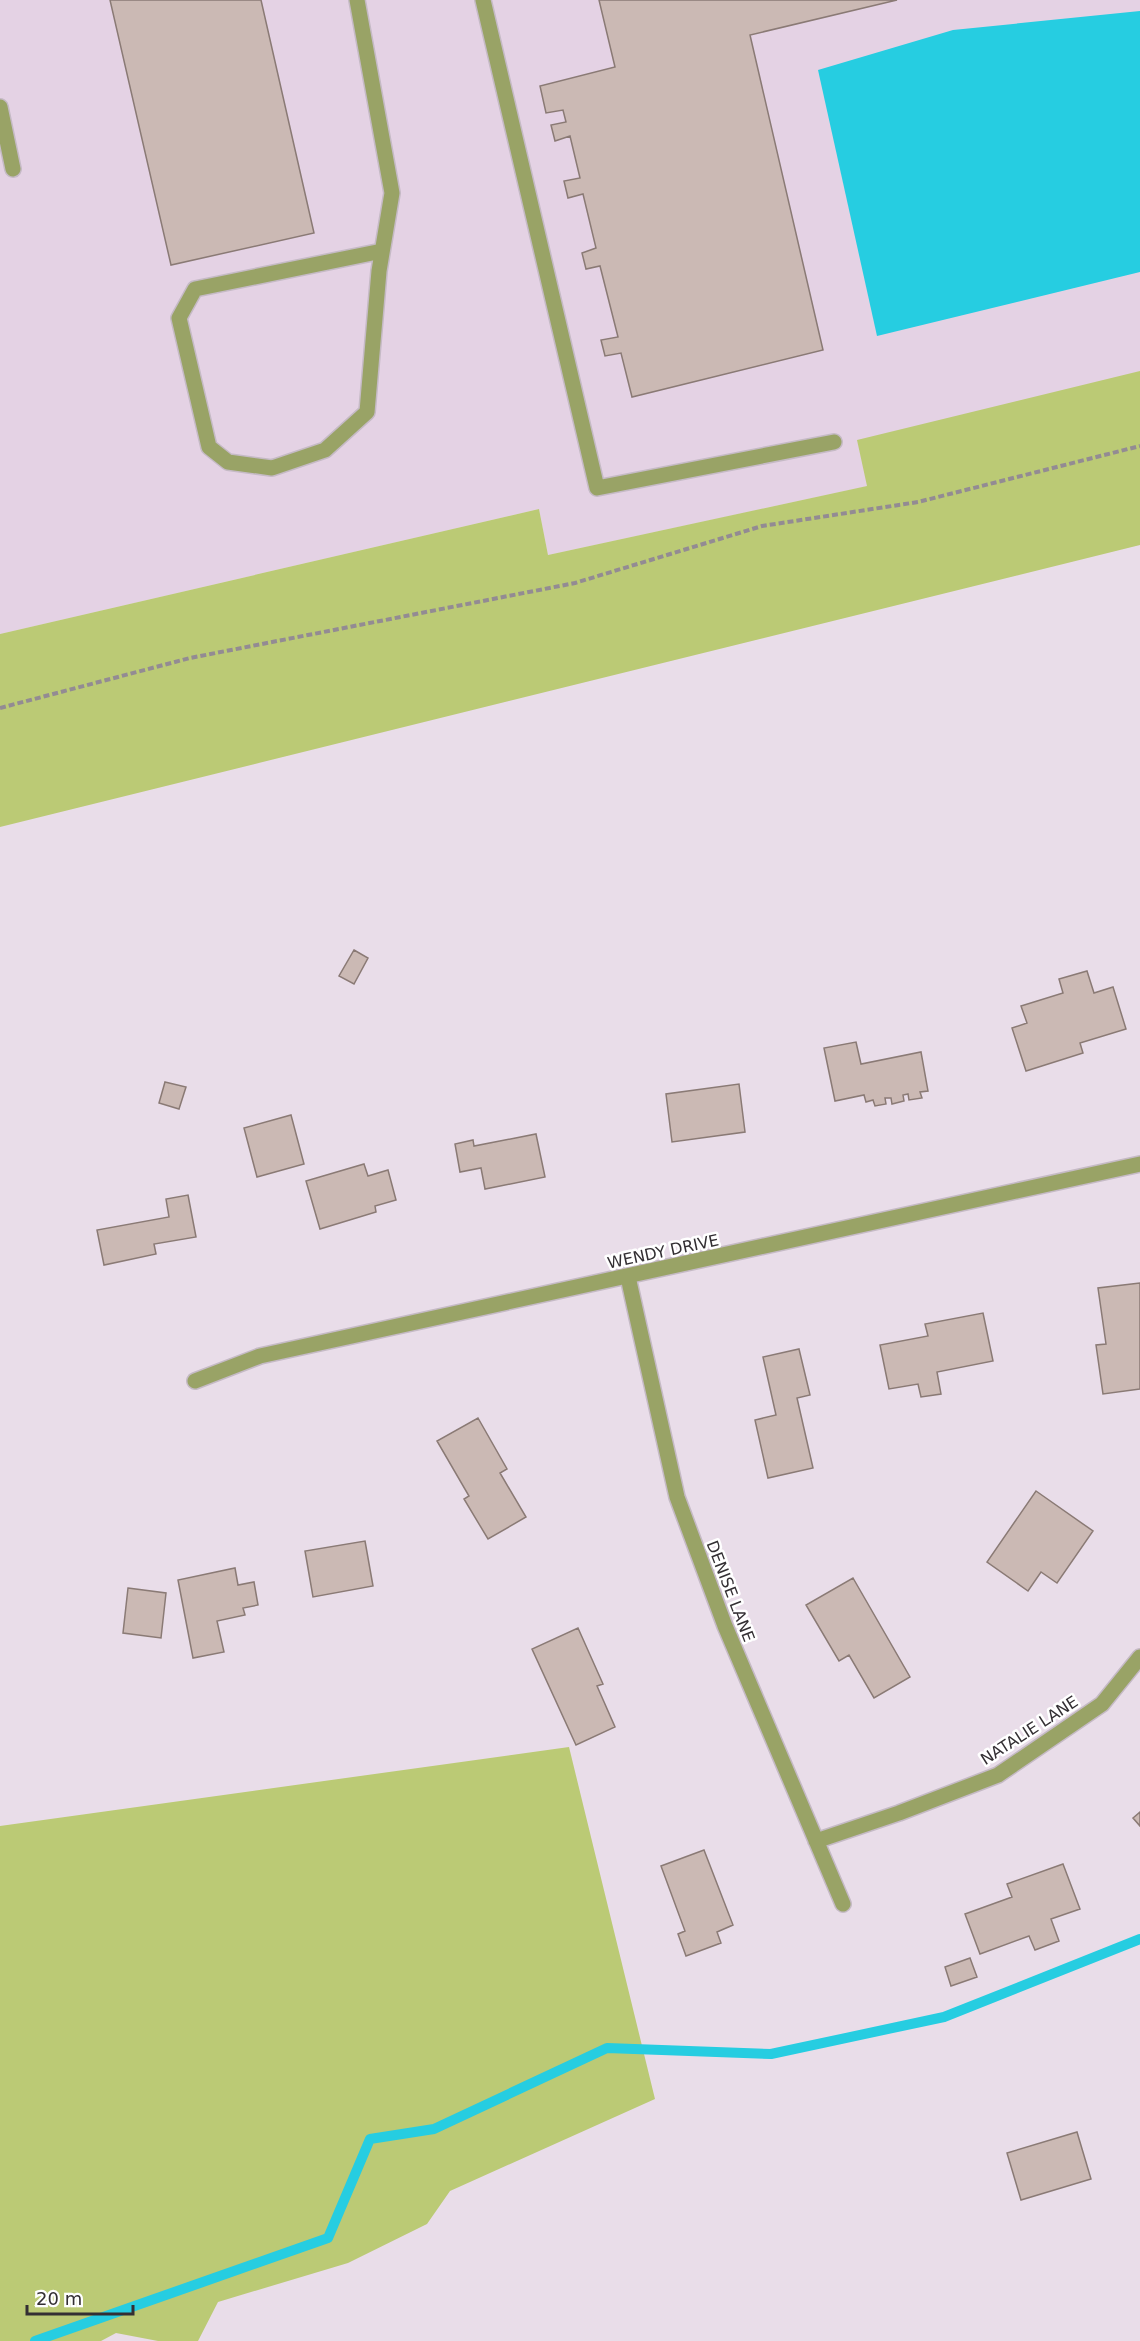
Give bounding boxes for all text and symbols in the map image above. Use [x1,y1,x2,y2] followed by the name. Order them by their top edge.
[606,1230,721,1273] street label: WENDY DRIVE
[703,1538,759,1644] street label: DENISE LANE
[977,1692,1082,1769] street label: NATALIE LANE
[27,2278,134,2316] scale bar
[36,2288,82,2309] text: 20 m

